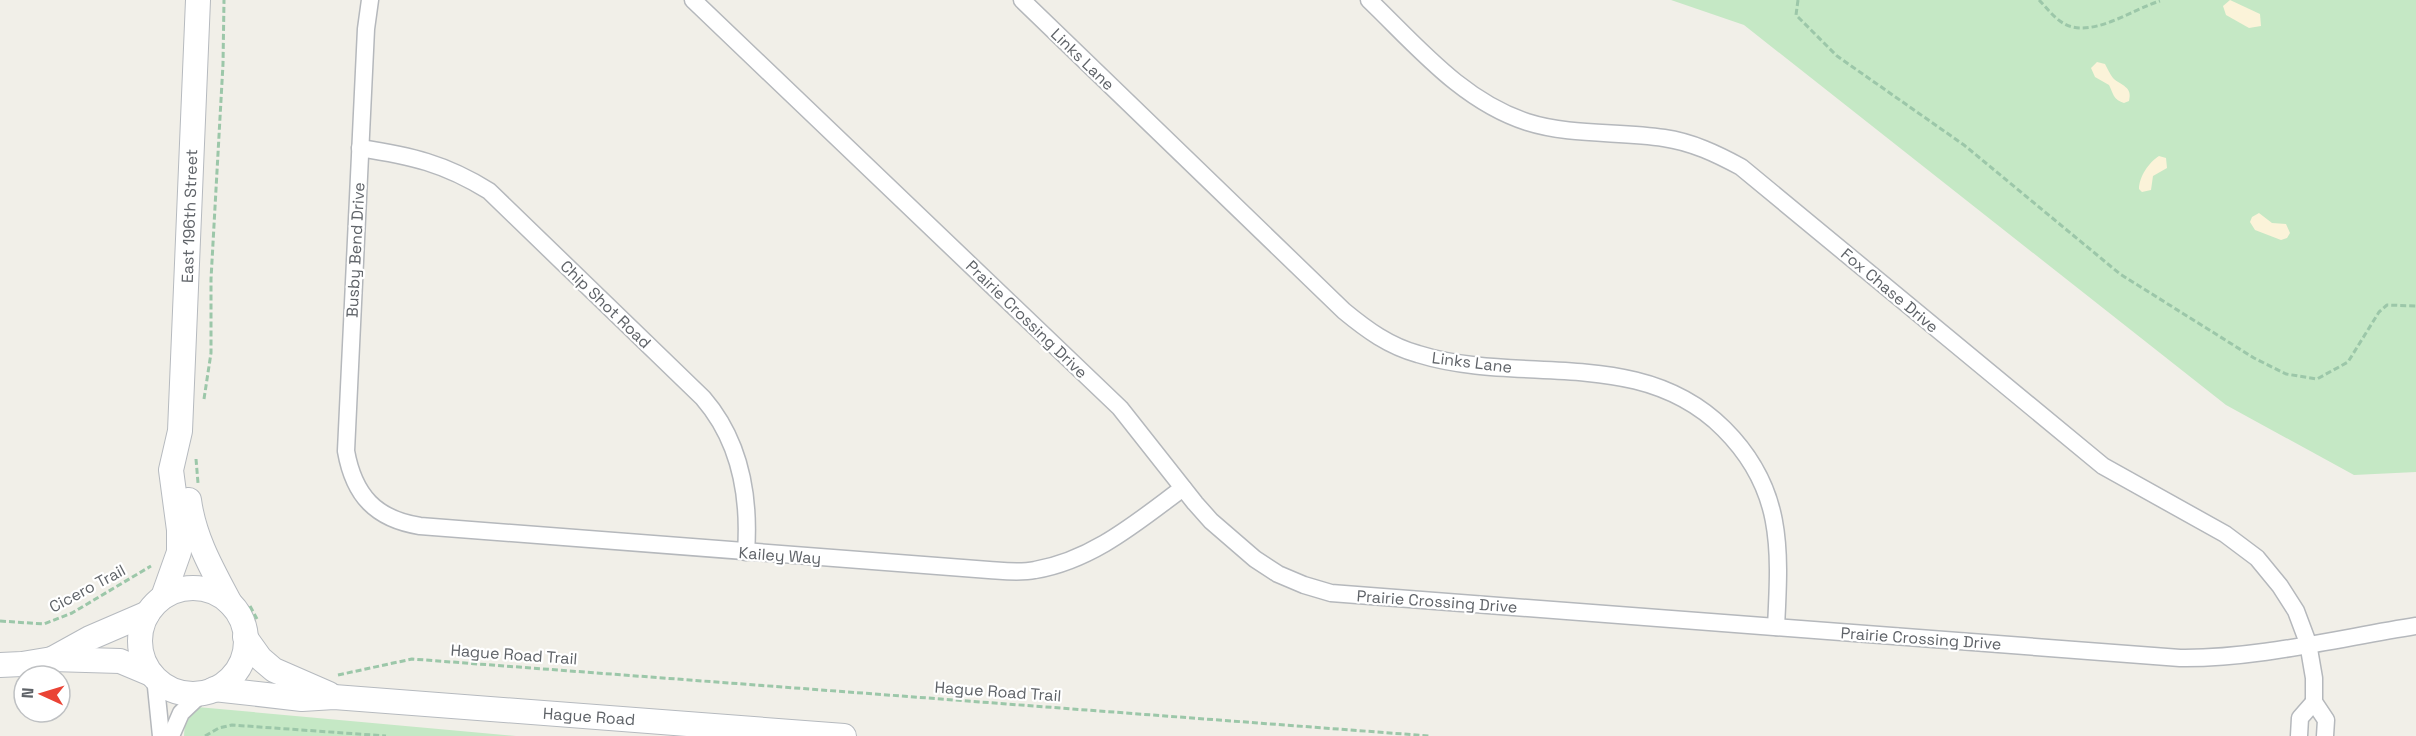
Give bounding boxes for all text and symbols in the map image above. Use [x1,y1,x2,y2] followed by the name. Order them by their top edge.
[1046,24,1119,95] street label: Links Lane
[177,149,202,283] street label: East 196th Street
[341,182,370,318] street label: Busby Bend Drive
[1837,243,1943,337] street label: Fox Chase Drive
[556,256,656,353] street label: Chip Shot Road
[961,256,1092,383] street label: Prairie Crossing Drive
[1431,347,1513,378] street label: Links Lane
[738,542,822,569] street label: Kailey Way
[45,560,129,617] street label: Cicero Trail
[1356,585,1518,618] street label: Prairie Crossing Drive
[1840,622,2002,655] street label: Prairie Crossing Drive
[450,640,578,669] street label: Hague Road Trail
[12,664,72,724] north arrow
[934,677,1062,706] street label: Hague Road Trail
[17,687,38,699] text: N
[542,703,636,730] street label: Hague Road

